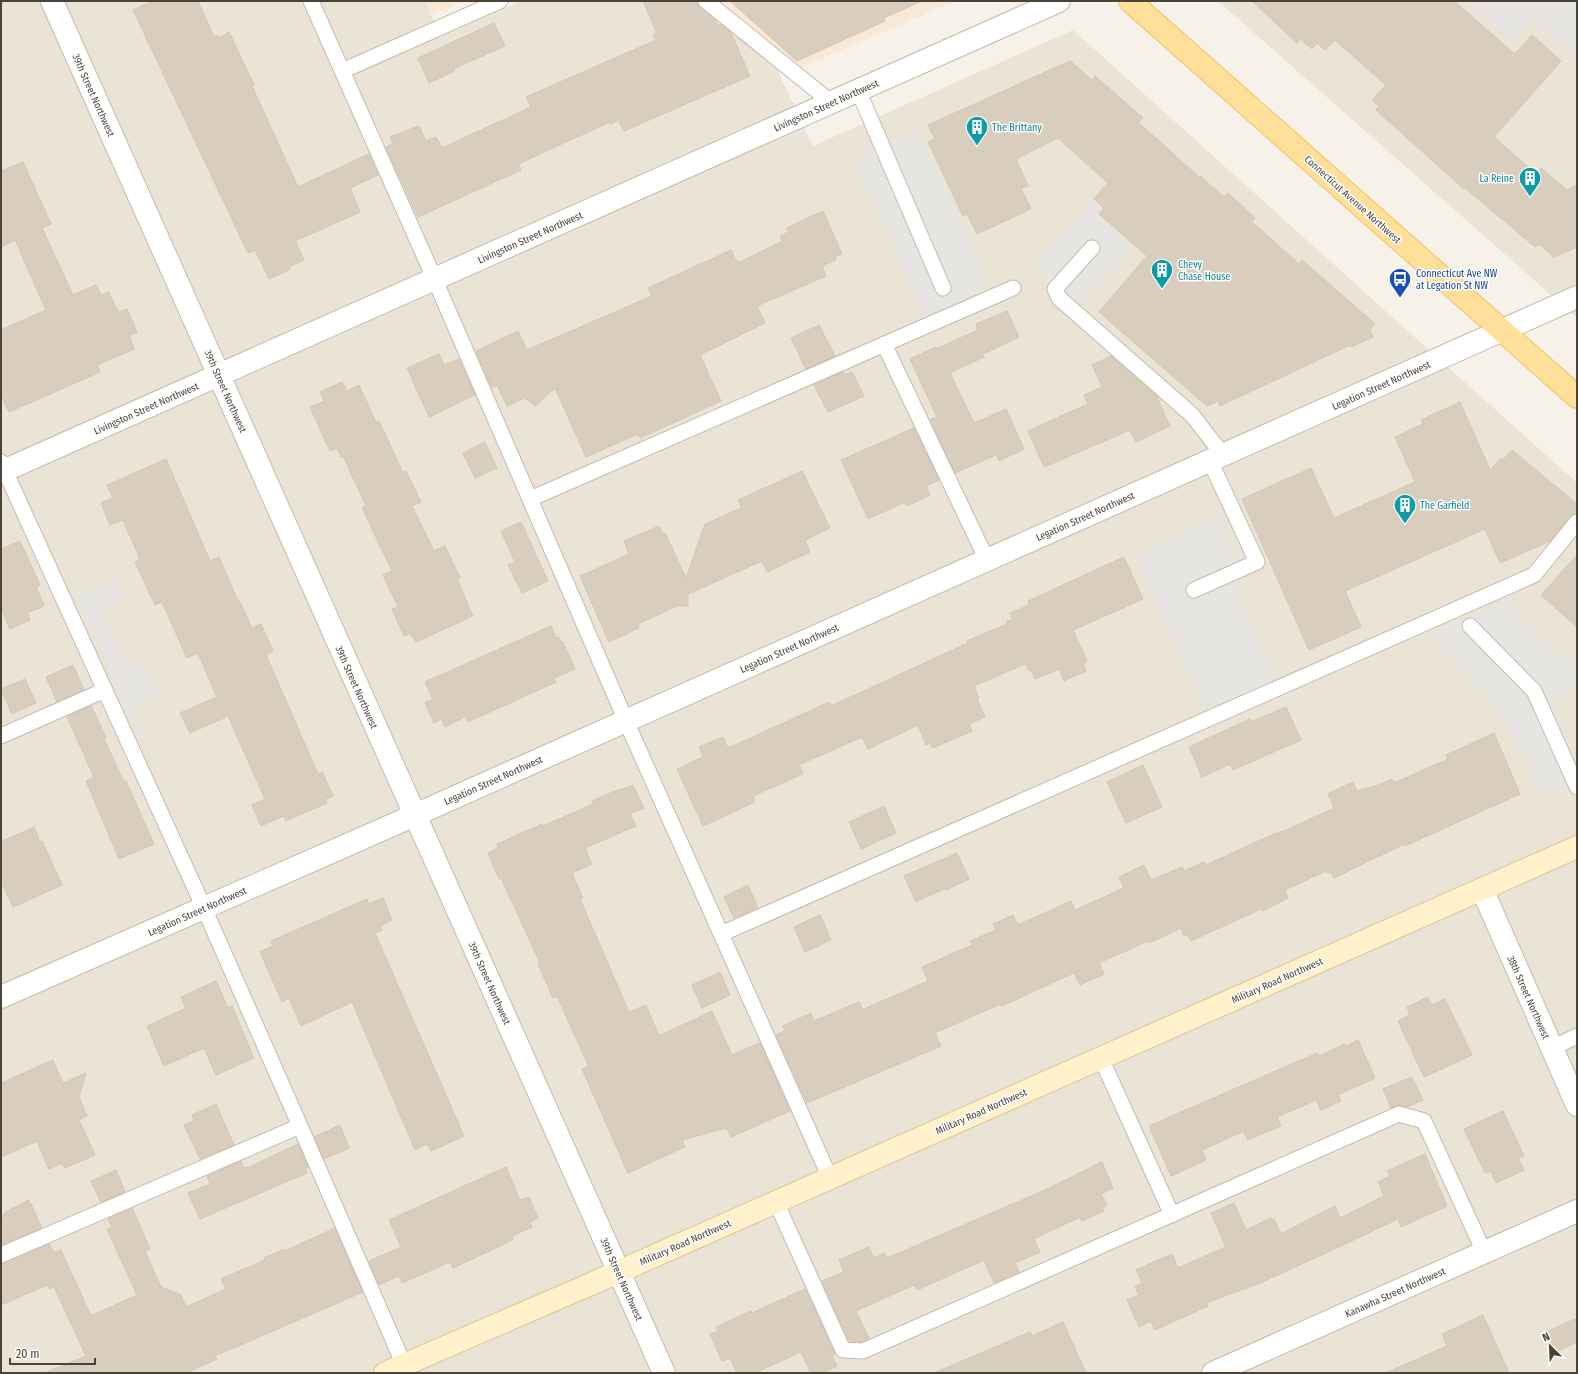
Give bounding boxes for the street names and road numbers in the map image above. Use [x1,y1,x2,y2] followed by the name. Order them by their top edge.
[69,52,117,139] street label: 39th Street Northwest
[772,77,881,134] street label: Livingston Street Northwest
[1302,153,1404,247] street label: Connecticut Avenue Northwest
[476,209,585,266] street label: Livingston Street Northwest
[201,348,249,435] street label: 39th Street Northwest
[1330,358,1433,413] street label: Legation Street Northwest
[92,380,201,437] street label: Livingston Street Northwest
[1034,489,1137,544] street label: Legation Street Northwest
[738,621,841,676] street label: Legation Street Northwest
[332,644,380,731] street label: 39th Street Northwest
[442,753,545,808] street label: Legation Street Northwest
[146,884,249,939] street label: Legation Street Northwest
[465,940,513,1027] street label: 39th Street Northwest
[1504,954,1552,1041] street label: 38th Street Northwest
[1230,955,1326,1006] street label: Military Road Northwest
[934,1086,1030,1137] street label: Military Road Northwest
[638,1217,734,1268] street label: Military Road Northwest
[597,1236,645,1323] street label: 39th Street Northwest
[1343,1265,1448,1320] street label: Kanawha Street Northwest

